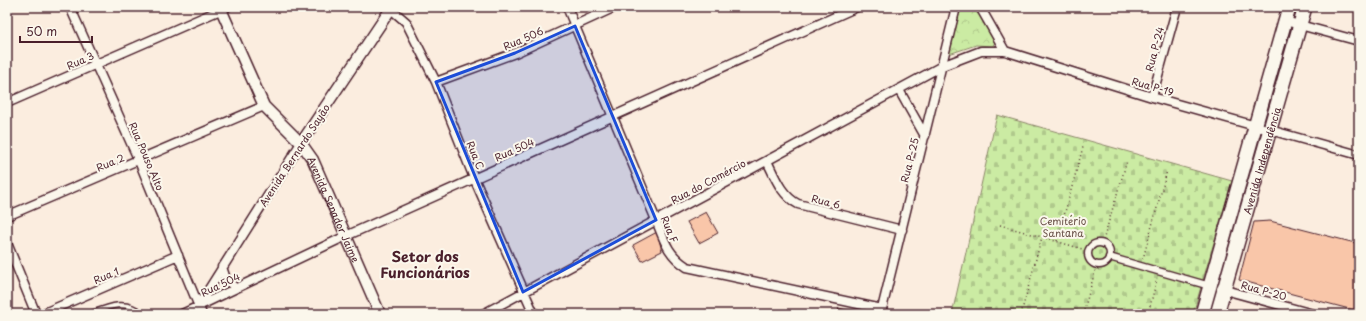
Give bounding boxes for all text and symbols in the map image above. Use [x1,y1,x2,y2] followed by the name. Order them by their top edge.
[20,18,92,44] scale bar
[26,22,57,40] text: 50 m
[501,23,545,53] street label: Rua 506
[1141,25,1167,73] street label: Rua P-24
[64,47,96,73] street label: Rua 3
[1130,73,1176,99] street label: Rua P-19
[255,100,333,209] street label: Avenida Bernardo Sayão
[1239,104,1284,216] street label: Avenida Independência
[126,119,168,193] street label: Rua Pouso Alto
[492,133,537,164] street label: Rua 504
[896,136,922,184] street label: Rua P-25
[463,138,489,172] street label: Rua C
[94,149,126,175] street label: Rua 2
[305,154,364,264] street label: Avenida Senador Jaime
[668,155,748,207] street label: Rua do Comércio
[810,190,842,212] street label: Rua 6
[658,213,682,245] street label: Rua F
[1040,213,1087,240] park label: Cemitério Santana
[380,246,470,283] district label: Setor dos Funcionários
[91,263,121,287] street label: Rua 1
[198,268,243,300] street label: Rua 504
[1239,277,1289,303] street label: Rua P-20

